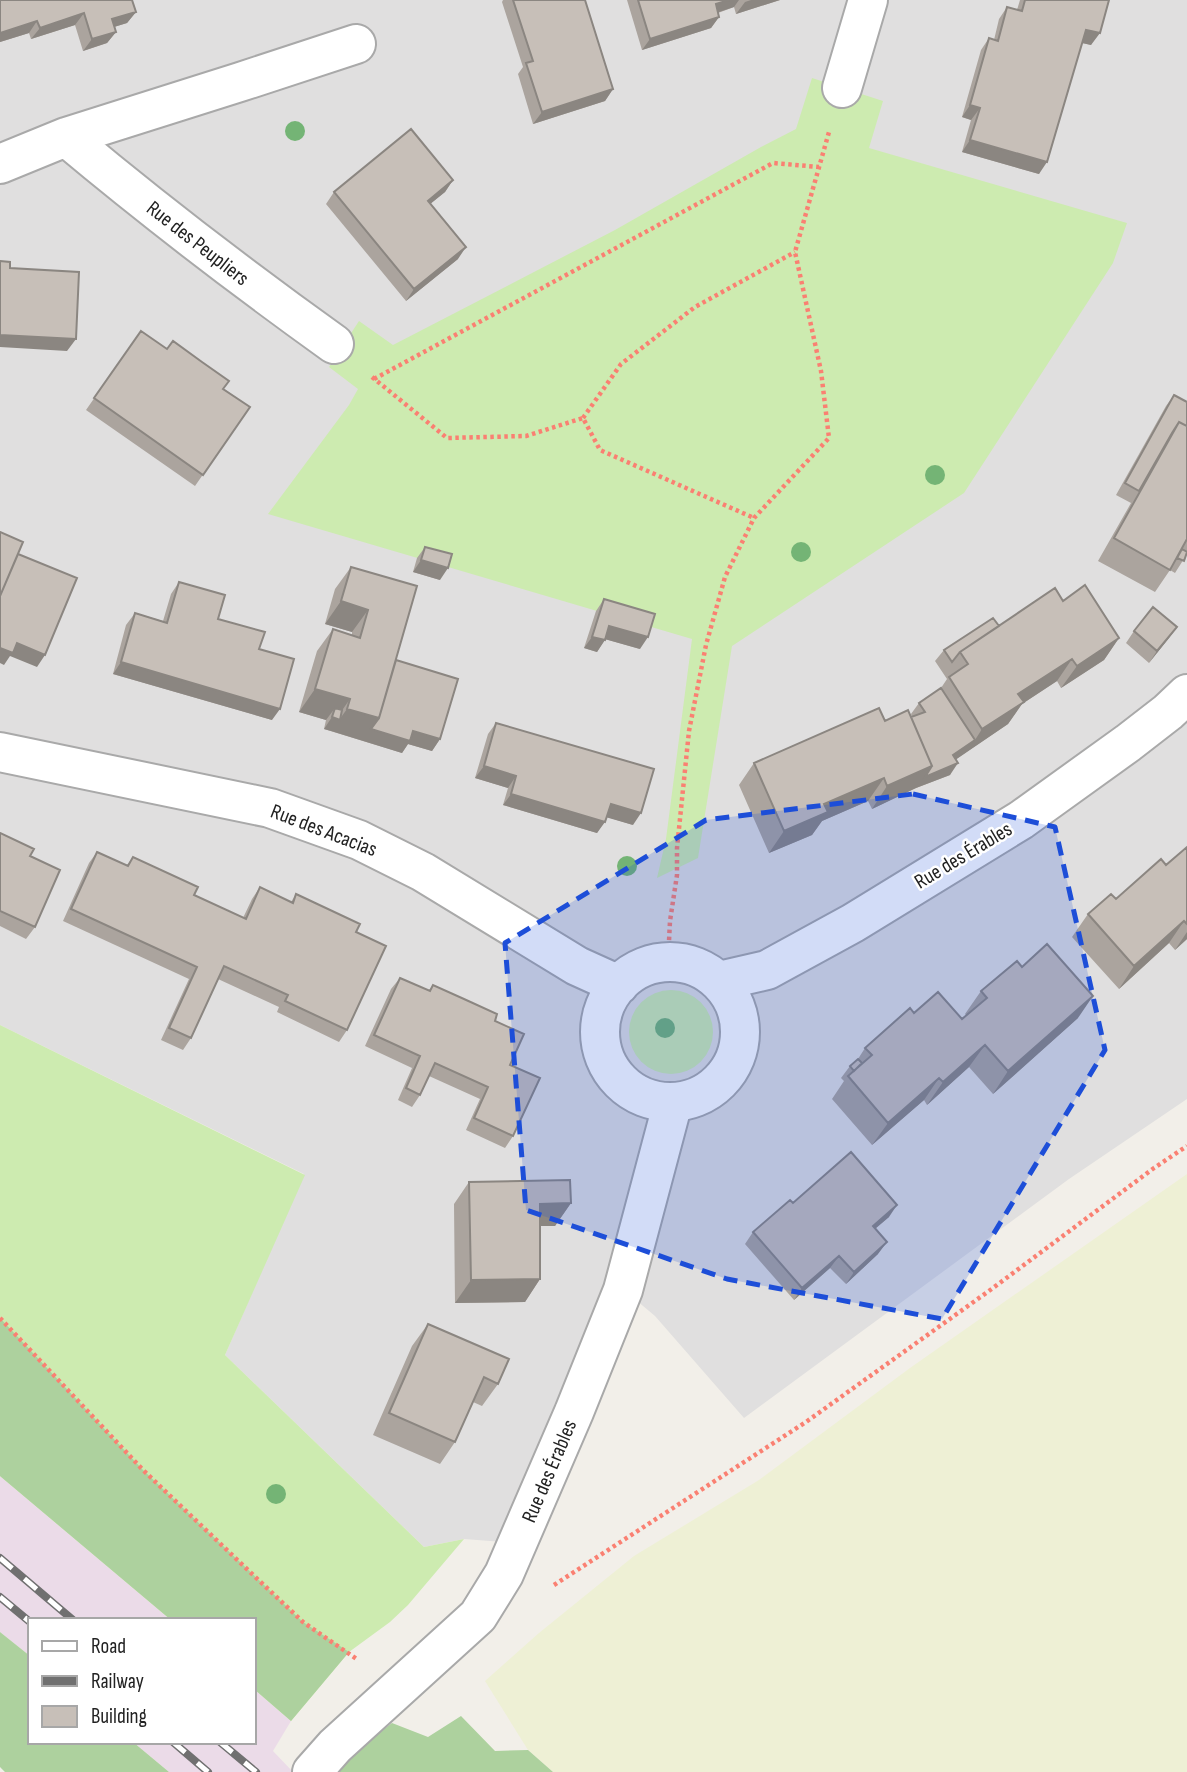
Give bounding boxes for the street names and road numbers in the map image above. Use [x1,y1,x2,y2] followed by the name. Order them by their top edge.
[142,196,254,291] street label: Rue des Peupliers
[267,799,380,862] street label: Rue des Acacias
[910,817,1017,894] street label: Rue des Érables
[517,1416,582,1526] street label: Rue des Érables

